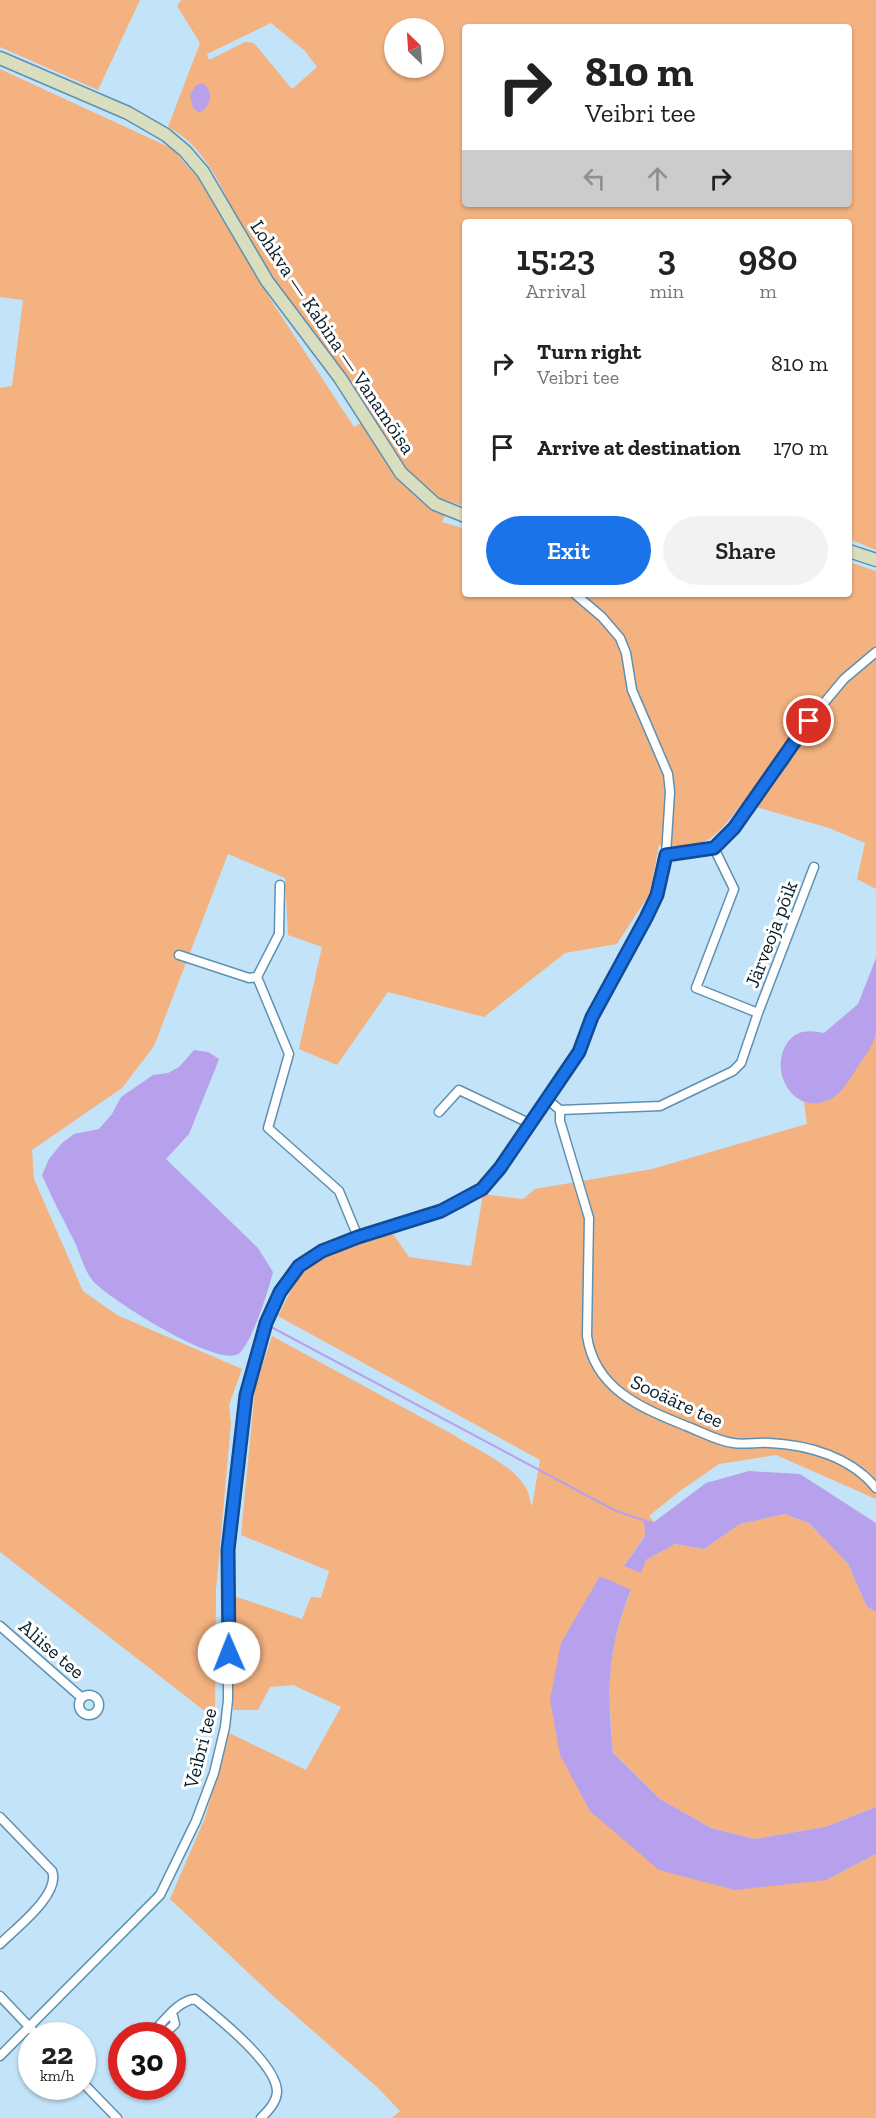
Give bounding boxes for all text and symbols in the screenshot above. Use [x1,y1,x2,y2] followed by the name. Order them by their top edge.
[384,18,444,78] north arrow
[384,18,444,78] map controls
[585,46,693,97] text: 810 m
[486,48,564,126] icon: right
[585,97,696,129] text: Veibri tee
[578,162,611,195] icon: left
[641,162,674,195] icon: ahead
[704,162,737,195] icon: right
[246,215,421,459] street label: Lohkva — Kabina — Vanamõisa
[516,236,595,279] text: 15:23
[658,236,676,279] text: 3
[738,236,798,279] text: 980
[526,279,586,303] text: Arrival
[650,279,684,303] text: min
[759,279,777,303] text: m
[537,338,641,365] text: Turn right
[486,347,519,380] icon: right
[771,350,828,377] text: 810 m
[537,365,619,389] text: Veibri tee
[486,431,519,464] icon: arrive
[537,434,740,461] text: Arrive at destination
[773,434,828,461] text: 170 m
[486,516,651,585] button: Exit
[663,516,828,585] button: Share
[783,695,834,746] pin
[792,704,825,737] icon: arrive
[740,877,803,991] street label: Järveoja põik
[627,1369,727,1433] street label: Sooääre tee
[15,1614,89,1684] street label: Aliise tee
[197,1621,261,1685] position arrow
[178,1705,222,1792] street label: Veibri tee
[108,2022,186,2100] speed limit sign: 30
[41,2036,73,2072] text: 22
[40,2067,74,2085] text: km/h

